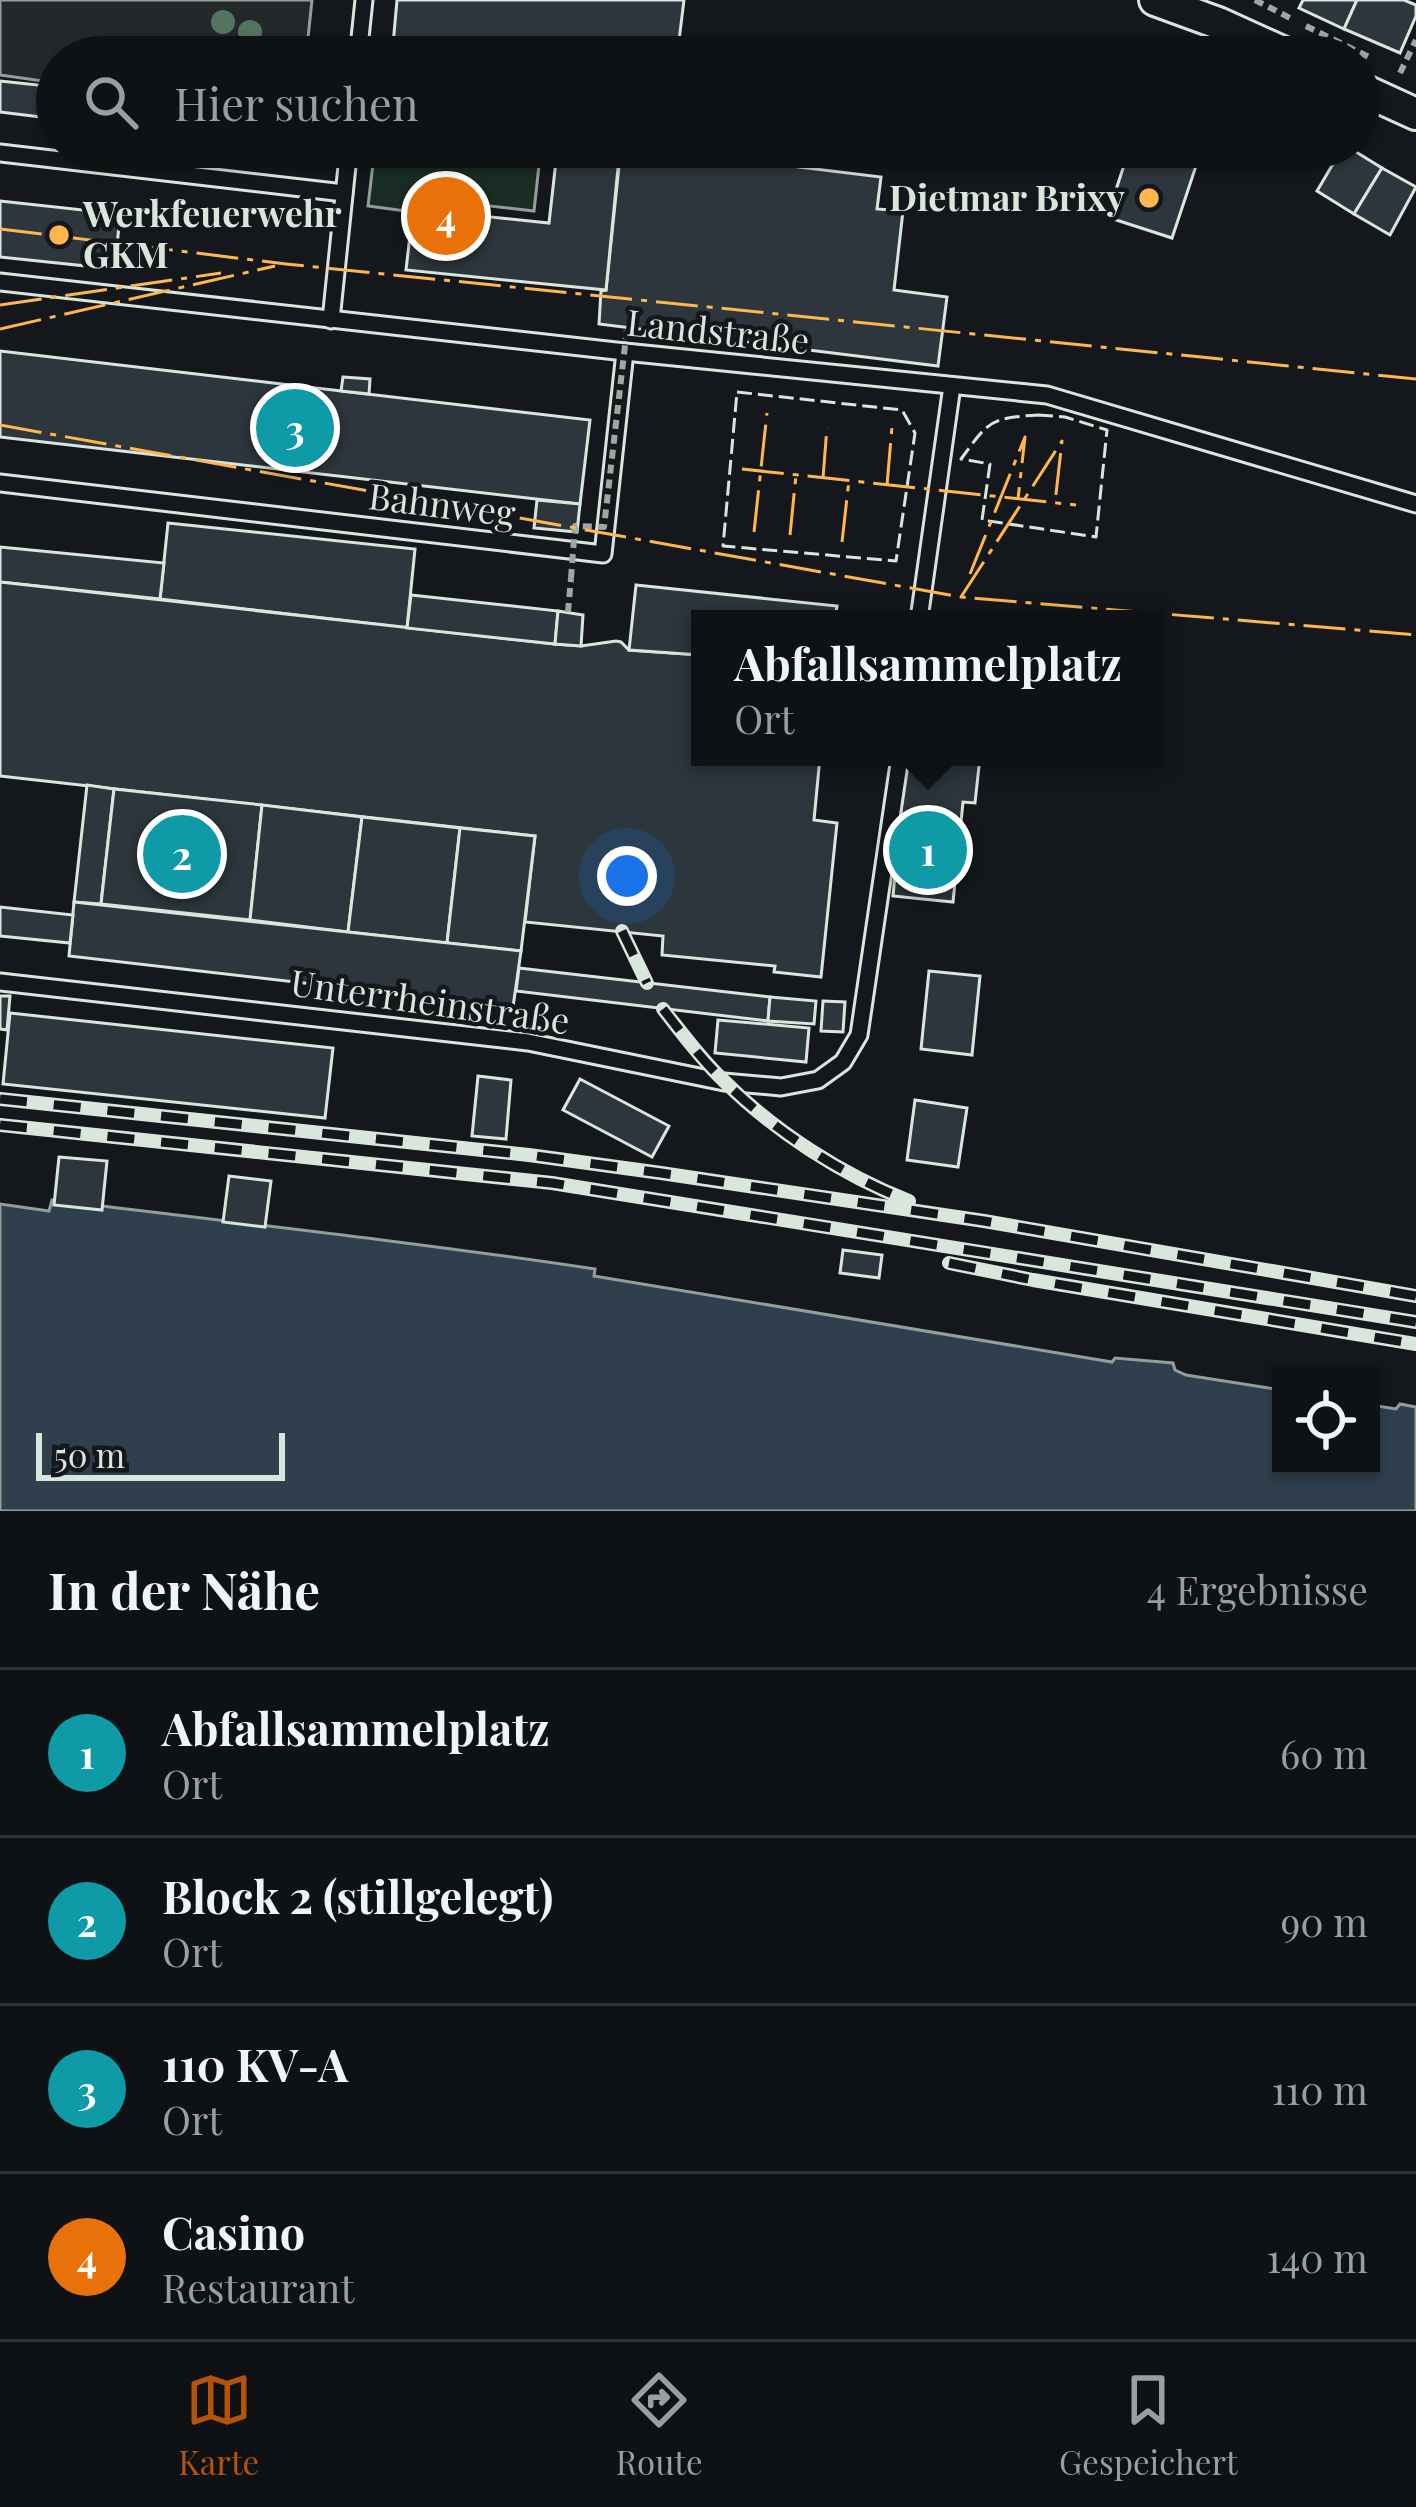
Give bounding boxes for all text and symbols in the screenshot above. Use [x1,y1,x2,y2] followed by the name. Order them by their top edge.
[36,36,1380,168] search box
[78,69,144,135] icon: search
[174,72,419,132] text: Hier suchen
[407,171,485,261] pin: 4
[889,172,1125,220] place label: Dietmar Brixy
[1136,185,1162,211] marker: Dietmar Brixy
[82,188,342,277] place label: Werkfeuerwehr GKM
[46,222,72,248] marker: Werkfeuerwehr GKM
[624,297,812,363] street label: Landstraße
[256,383,334,473] pin: 3
[366,470,518,536] street label: Bahnweg
[691,610,1165,766] popup
[734,632,1122,692] text: Abfallsammelplatz
[734,692,794,744] text: Ort
[889,805,967,895] pin: 1
[143,809,221,899] pin: 2
[597,846,657,906] your location
[288,957,573,1043] street label: Unterrheinstraße
[1272,1367,1380,1475] map controls
[1272,1367,1380,1475] button: locate
[36,1427,285,1480] scale bar
[54,1432,125,1476] text: 50 m
[48,1555,320,1623] text: In der Nähe
[1147,1563,1368,1615] text: 4 Ergebnisse
[162,1697,550,1757] text: Abfallsammelplatz
[80,1727,94,1779] text: 1
[1280,1727,1368,1779] text: 60 m
[162,1757,222,1809] text: Ort
[162,1865,553,1925] text: Block 2 (stillgelegt)
[77,1895,97,1947] text: 2
[1280,1895,1368,1947] text: 90 m
[162,1925,222,1977] text: Ort
[162,2033,348,2093] text: 110 KV-A
[77,2063,97,2115] text: 3
[1271,2063,1368,2115] text: 110 m
[162,2093,222,2145] text: Ort
[162,2201,305,2261] text: Casino
[77,2231,97,2283] text: 4
[1267,2231,1368,2283] text: 140 m
[162,2261,354,2313] text: Restaurant
[178,2367,259,2483] tab: Karte
[616,2367,703,2483] tab: Route
[1059,2367,1238,2483] tab: Gespeichert

